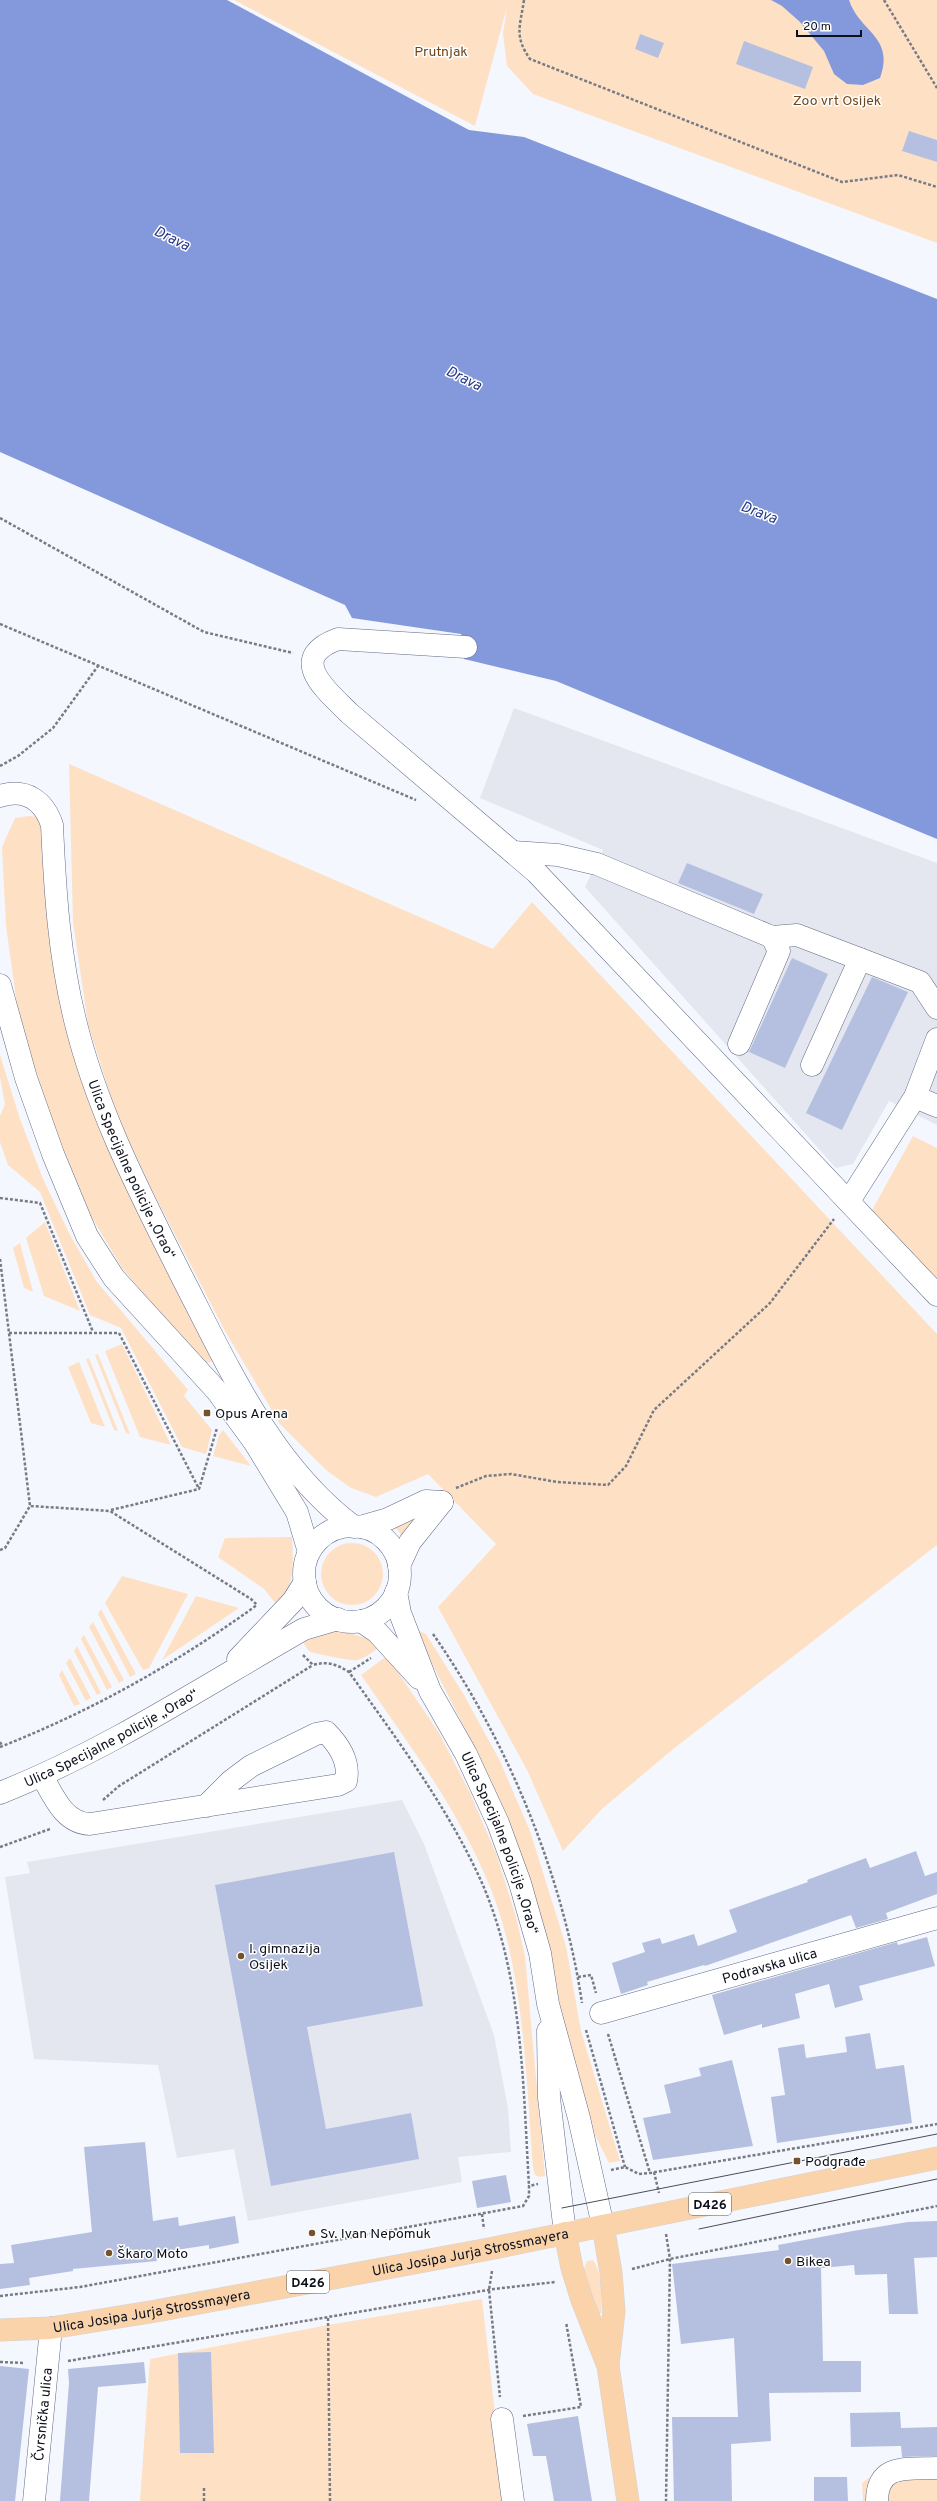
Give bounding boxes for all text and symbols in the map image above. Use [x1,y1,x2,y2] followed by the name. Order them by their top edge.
[797,12,861,38] scale bar
[803,19,831,35] text: 20 m
[414,44,468,61] park label: Prutnjak
[793,93,881,110] park label: Zoo vrt Osijek
[150,223,193,256] water label: Drava
[442,363,485,396] water label: Drava
[737,498,780,529] water label: Drava
[83,1078,179,1262] street label: Ulica Specijalne policije „Orao“
[215,1406,288,1423] place label: Opus Arena
[202,1408,212,1418] marker: Opus Arena
[22,1686,202,1792] street label: Ulica Specijalne policije „Orao“
[456,1749,541,1937] street label: Ulica Specijalne policije „Orao“
[249,1941,320,1974] place label: I. gimnazija Osijek
[720,1945,819,1988] street label: Podravska ulica
[236,1951,246,1961] marker: I. gimnazija Osijek
[805,2154,866,2171] place label: Podgrađe
[792,2156,802,2166] marker: Podgrađe
[689,2193,731,2215] road number: D426
[320,2226,431,2243] place label: Sv. Ivan Nepomuk
[371,2226,570,2281] street label: Ulica Josipa Jurja Strossmayera
[307,2228,317,2238] marker: Sv. Ivan Nepomuk
[117,2245,188,2263] place label: Škaro Moto
[104,2248,114,2258] marker: Škaro Moto
[796,2254,831,2271] place label: Bikea
[783,2256,793,2266] marker: Bikea
[287,2271,329,2293] road number: D426
[52,2287,252,2338] street label: Ulica Josipa Jurja Strossmayera
[30,2367,57,2462] street label: Čvrsnička ulica

